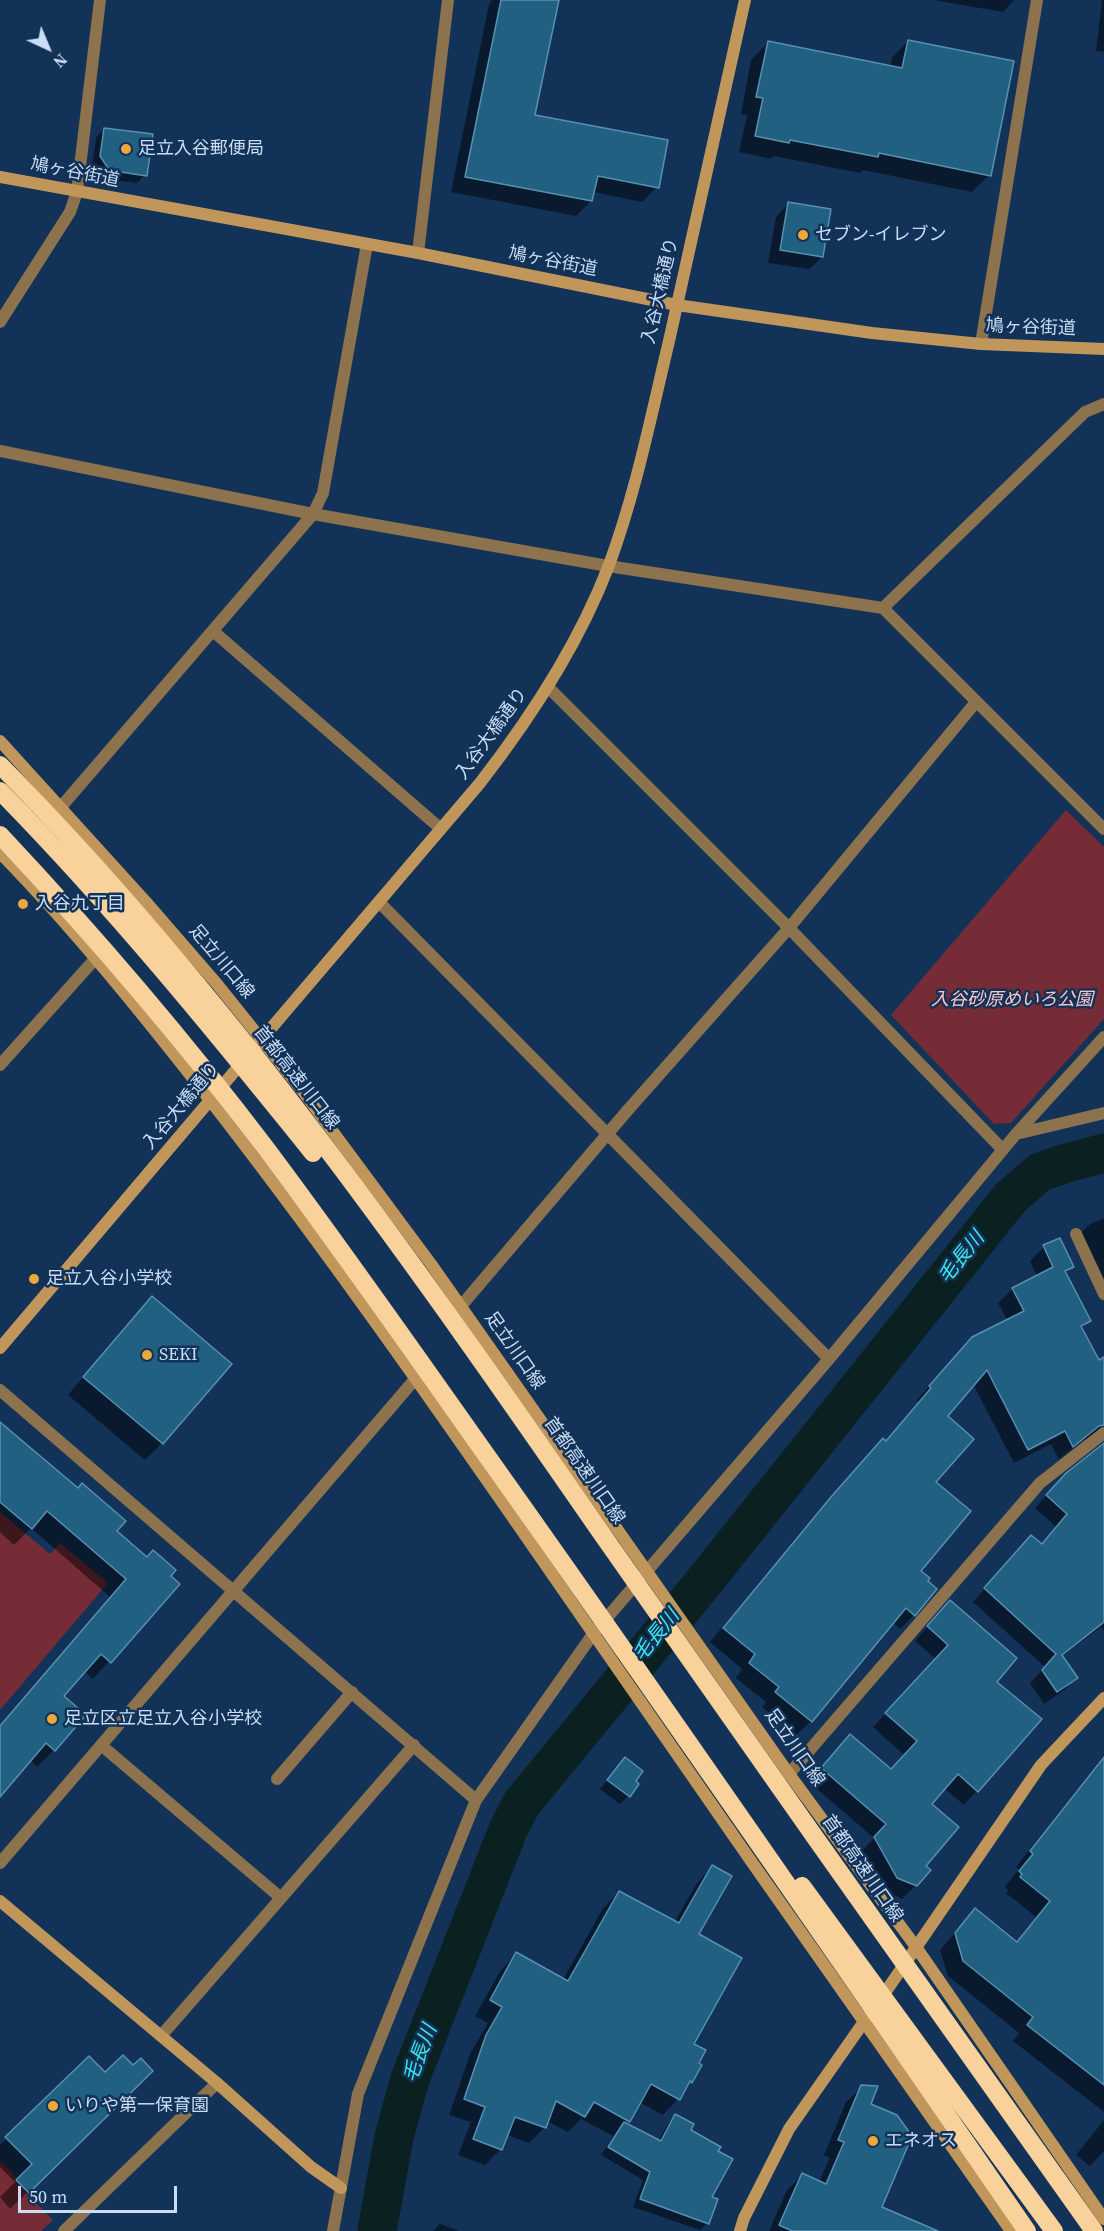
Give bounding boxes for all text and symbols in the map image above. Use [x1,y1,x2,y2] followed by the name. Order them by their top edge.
[18,18,78,78] north arrow
[49,49,72,73] text: N
[138,138,264,160] place label: 足立入谷郵便局
[119,142,133,156] marker: 足立入谷郵便局
[29,154,121,192] street label: 鳩ヶ谷街道
[815,224,947,246] place label: セブン-イレブン
[796,228,810,242] marker: セブン-イレブン
[638,236,684,346] street label: 入谷大橋通り
[507,243,599,281] street label: 鳩ヶ谷街道
[986,316,1076,340] street label: 鳩ヶ谷街道
[452,684,532,784] street label: 入谷大橋通り
[35,893,125,915] place label: 入谷九丁目
[16,897,30,911] marker: 入谷九丁目
[184,921,258,1003] street label: 足立川口線
[931,989,1093,1011] park label: 入谷砂原めいろ公園
[249,1022,343,1134] street label: 首都高速川口線
[139,1058,225,1154] street label: 入谷大橋通り
[934,1227,990,1289] water label: 毛長川
[46,1268,172,1290] place label: 足立入谷小学校
[27,1272,41,1286] marker: 足立入谷小学校
[479,1308,549,1394] street label: 足立川口線
[159,1344,198,1366] place label: SEKI
[140,1348,154,1362] marker: SEKI
[539,1413,629,1529] street label: 首都高速川口線
[629,1605,685,1667] water label: 毛長川
[759,1705,829,1791] street label: 足立川口線
[64,1708,262,1730] place label: 足立区立足立入谷小学校
[45,1712,59,1726] marker: 足立区立足立入谷小学校
[817,1811,907,1927] street label: 首都高速川口線
[399,2022,443,2086] water label: 毛長川
[65,2095,209,2117] place label: いりや第一保育園
[46,2099,60,2113] marker: いりや第一保育園
[885,2130,957,2152] place label: エネオス
[866,2134,880,2148] marker: エネオス
[21,2174,180,2212] scale bar
[29,2184,67,2209] text: 50 m

